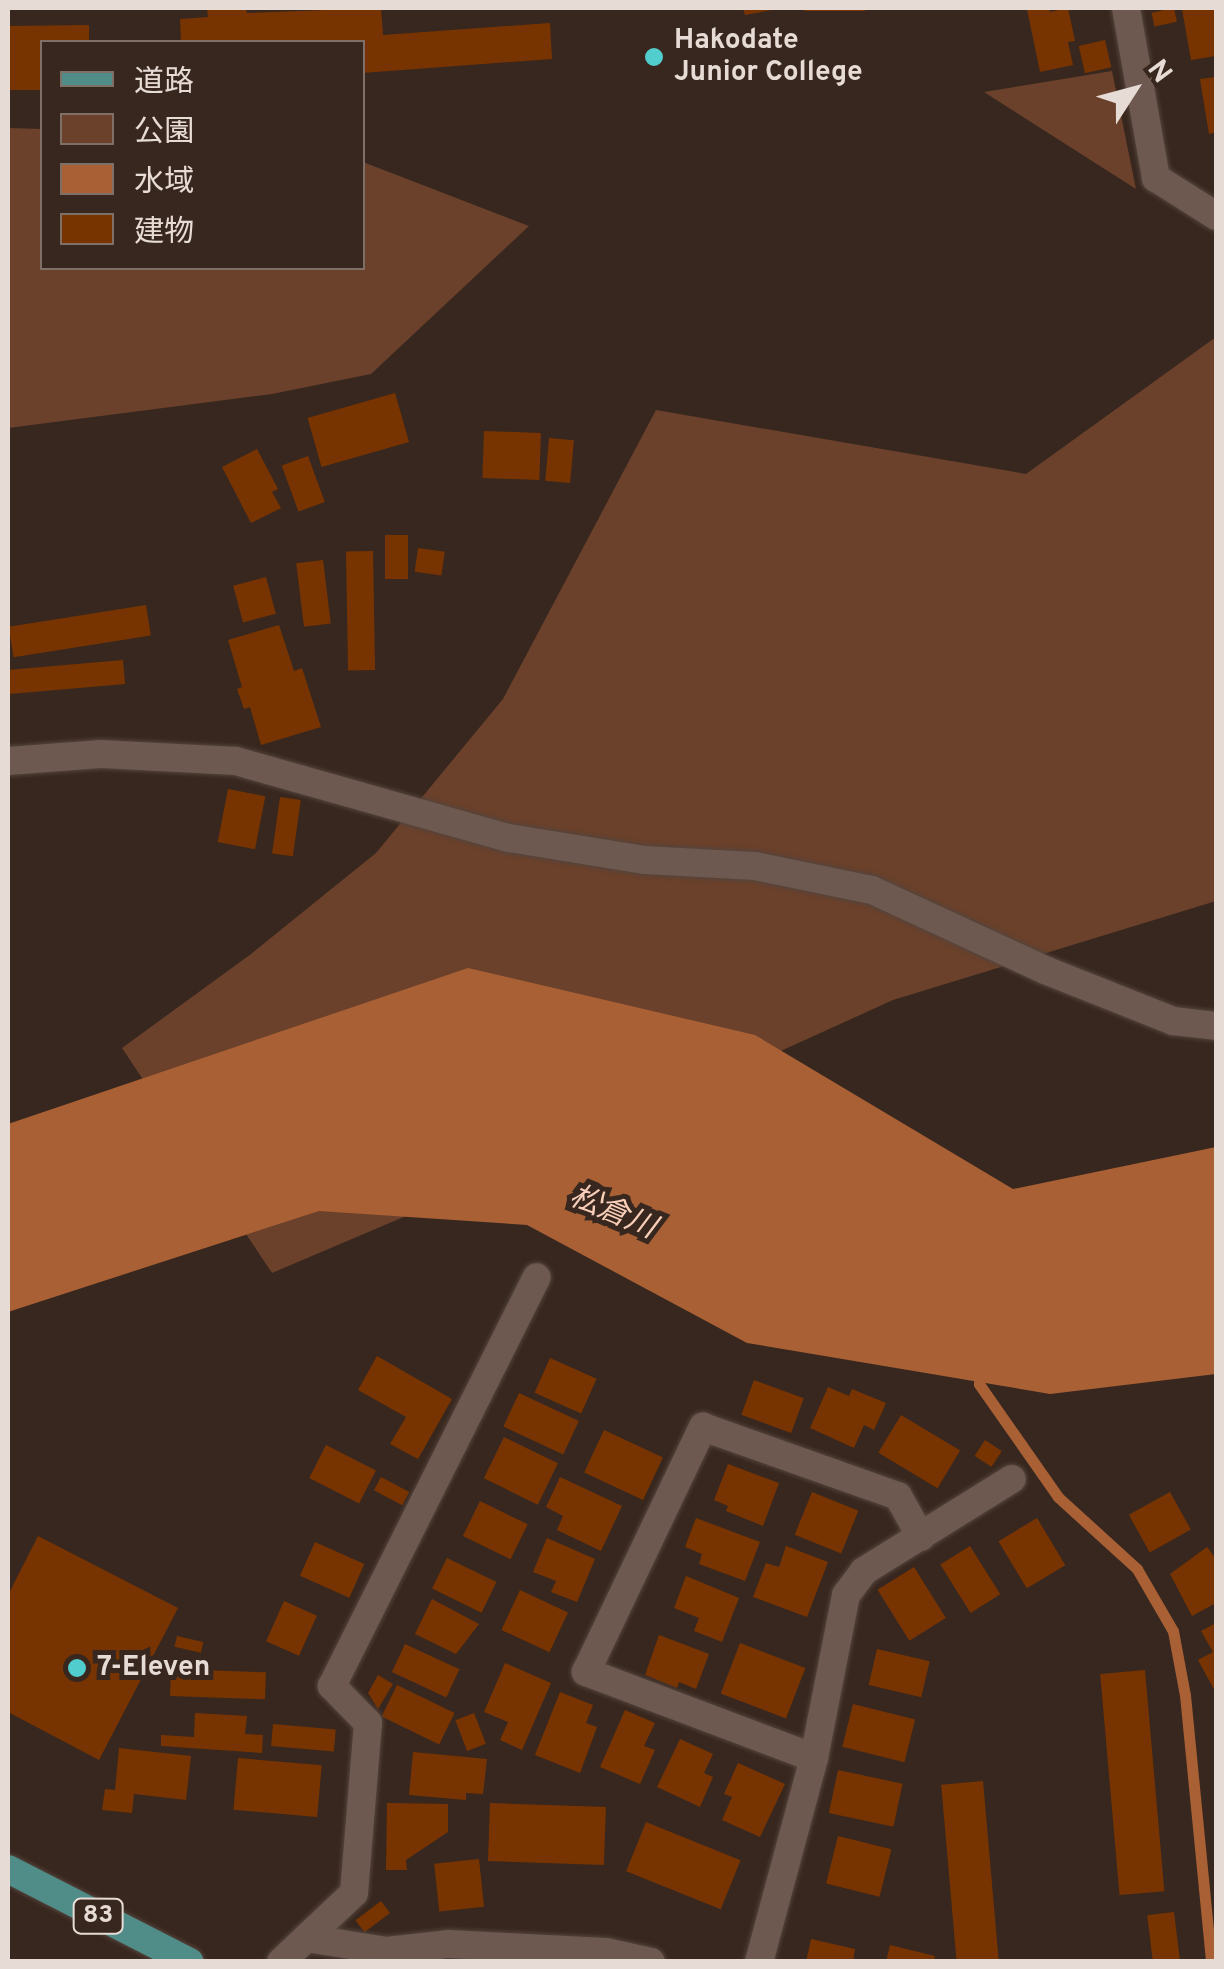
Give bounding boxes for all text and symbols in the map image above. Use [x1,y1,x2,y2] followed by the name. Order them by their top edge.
[674,24,863,90] place label: Hakodate Junior College
[40,40,365,270] legend
[1084,40,1184,140] north arrow
[643,46,665,68] marker: Hakodate Junior College
[1138,54,1179,91] text: N
[134,65,194,102] text: 道路
[134,115,194,152] text: 公園
[134,165,194,202] text: 水域
[134,215,194,252] text: 建物
[564,1180,660,1248] water label: 松倉川
[97,1651,210,1685] place label: 7-Eleven
[66,1657,88,1679] marker: 7-Eleven
[70,1896,126,1936] road number: 83

